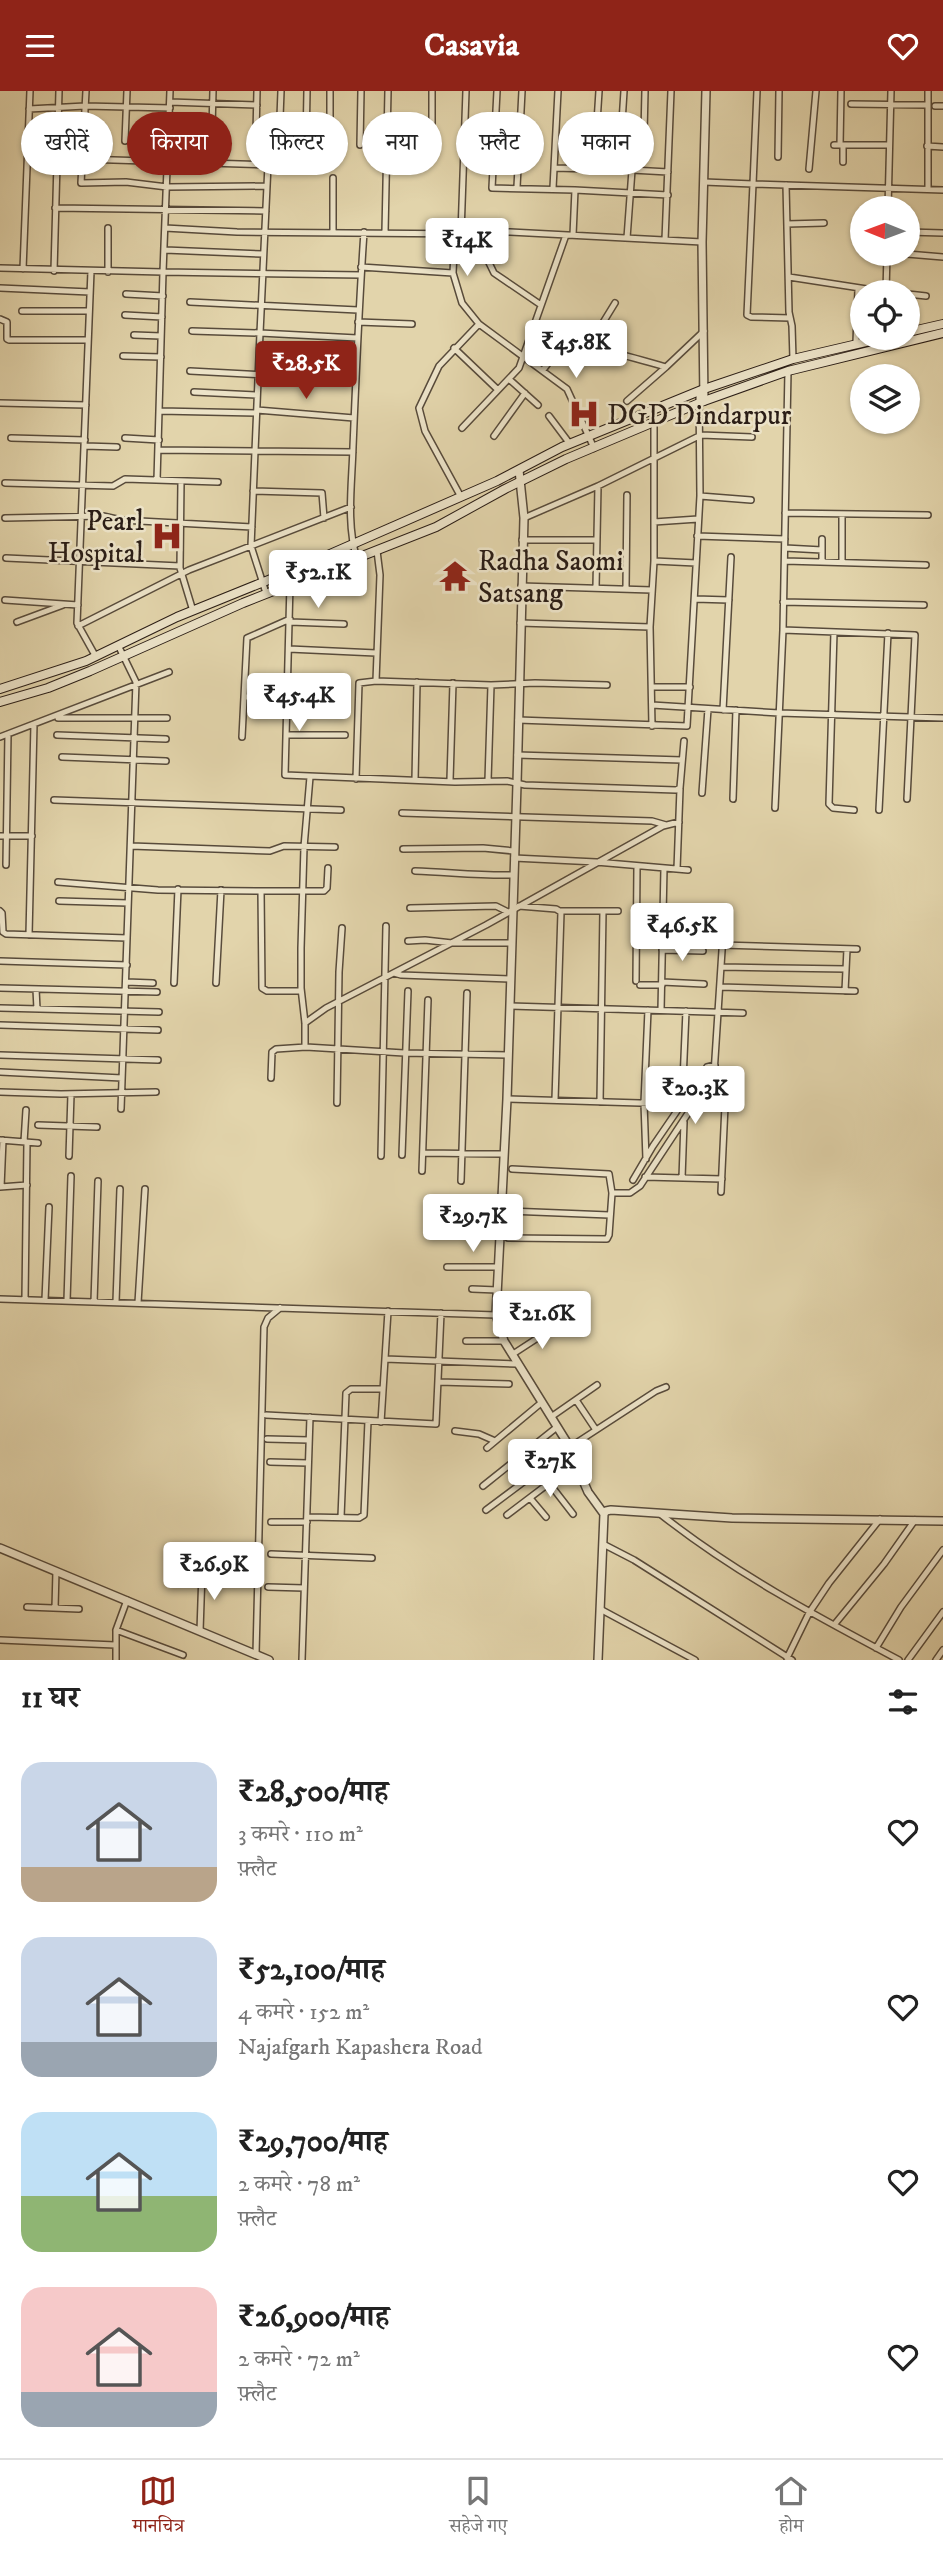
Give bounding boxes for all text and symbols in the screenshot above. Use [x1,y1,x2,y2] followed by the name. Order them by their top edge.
[424,26,519,66] text: Casavia
[21,27,59,65] icon: menu
[884,27,922,65] icon: heart
[21,112,113,175] chip: खरीदें
[127,112,232,175] chip: किराया
[246,112,348,175] chip: फ़िल्टर
[362,112,442,175] chip: नया
[456,112,544,175] chip: फ़्लैट
[558,112,654,175] chip: मकान
[850,196,920,266] north arrow
[850,196,920,434] map controls
[426,219,508,278] pin: ₹14K
[442,226,492,255] text: ₹14K
[850,280,920,350] button: locate
[519,321,633,380] pin: ₹45.8K
[541,328,611,357] text: ₹45.8K
[249,341,363,401] pin: ₹28.5K
[272,349,340,378] text: ₹28.5K
[850,364,920,434] button: layers
[567,397,601,431] hospital icon: DGD Dindarpur
[607,398,792,433] place label: DGD Dindarpur
[48,504,145,571] place label: Pearl Hospital
[150,519,184,553] hospital icon: Pearl Hospital
[478,544,624,611] place label: Radha Saomi Satsang
[261,551,375,610] pin: ₹52.1K
[285,558,351,587] text: ₹52.1K
[438,559,472,593] temple icon: Radha Saomi Satsang
[242,673,356,733] pin: ₹45.4K
[263,681,335,710] text: ₹45.4K
[625,903,739,963] pin: ₹46.5K
[647,911,717,940] text: ₹46.5K
[638,1067,752,1126] pin: ₹20.3K
[662,1074,728,1103] text: ₹20.3K
[416,1195,530,1254] pin: ₹29.7K
[439,1202,507,1231] text: ₹29.7K
[485,1291,599,1351] pin: ₹21.6K
[509,1299,575,1328] text: ₹21.6K
[509,1439,591,1499] pin: ₹27K
[524,1447,576,1476] text: ₹27K
[157,1543,271,1602] pin: ₹26.9K
[179,1550,249,1579] text: ₹26.9K
[21,1680,79,1717] text: 11 घर
[884,1683,922,1721] icon: filters
[238,1774,388,1811] text: ₹28,500/माह
[77,1790,161,1874] icon: home
[884,1813,922,1851] icon: heart
[238,1820,363,1849] text: 3 कमरे · 110 m²
[238,1855,276,1884] text: फ़्लैट
[238,1952,385,1989] text: ₹52,100/माह
[77,1965,161,2049] icon: home
[884,1988,922,2026] icon: heart
[238,1998,369,2027] text: 4 कमरे · 152 m²
[238,2033,482,2062] text: Najafgarh Kapashera Road
[238,2124,388,2161] text: ₹29,700/माह
[77,2140,161,2224] icon: home
[884,2163,922,2201] icon: heart
[238,2170,360,2199] text: 2 कमरे · 78 m²
[238,2205,276,2234] text: फ़्लैट
[238,2299,389,2336] text: ₹26,900/माह
[77,2315,161,2399] icon: home
[884,2338,922,2376] icon: heart
[238,2345,360,2374] text: 2 कमरे · 72 m²
[238,2380,276,2409] text: फ़्लैट
[133,2472,184,2544] tab: मानचित्र
[449,2472,507,2544] tab: सहेजे गए
[772,2472,810,2544] tab: होम

